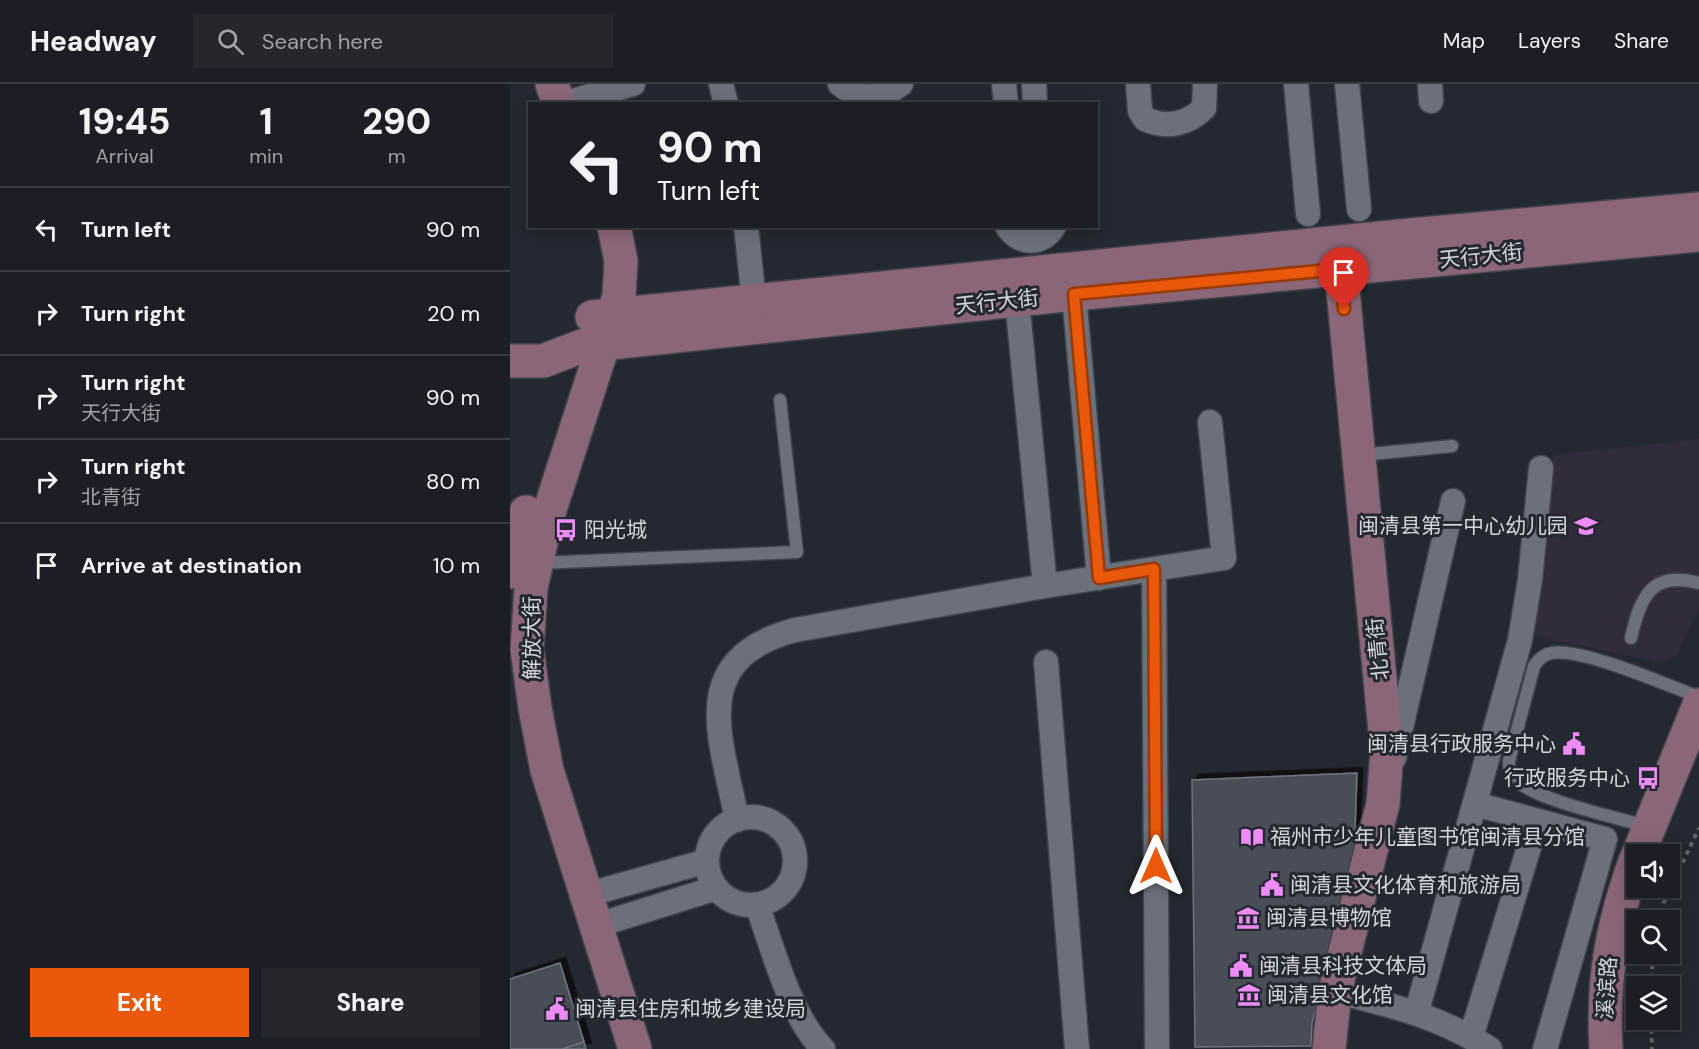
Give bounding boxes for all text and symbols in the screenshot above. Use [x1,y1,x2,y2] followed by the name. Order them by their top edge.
[193,14,613,68] search box
[30,23,157,60] text: Headway
[214,25,247,58] icon: search
[262,27,383,56] text: Search here
[1443,27,1485,55] text: Map
[1518,27,1581,55] text: Layers
[1614,27,1669,55] text: Share
[79,98,170,145] text: 19:45
[260,98,273,145] text: 1
[362,98,431,145] text: 290
[657,120,763,175] text: 90 m
[558,126,636,204] icon: left
[95,143,154,169] text: Arrival
[249,143,283,169] text: min
[388,143,406,169] text: m
[657,173,760,208] text: Turn left
[30,213,63,246] icon: left
[81,215,171,244] text: Turn left
[426,215,480,244] text: 90 m
[1438,238,1524,274] street label: 天行大街
[1318,247,1369,309] pin
[1327,256,1360,289] icon: arrive
[954,284,1040,320] street label: 天行大街
[30,297,63,330] icon: right
[81,299,186,328] text: Turn right
[427,299,480,328] text: 20 m
[81,368,186,397] text: Turn right
[30,381,63,414] icon: right
[426,383,480,412] text: 90 m
[81,400,161,426] text: 天行大街
[81,452,186,481] text: Turn right
[30,465,63,498] icon: right
[426,467,480,496] text: 80 m
[81,484,141,510] text: 北青街
[1358,512,1568,540] place label: 闽清县第一中心幼儿园
[1573,513,1599,539] school or university icon: 闽清县第一中心幼儿园
[584,516,647,544] place label: 阳光城
[553,517,579,543] bus stop icon: 阳光城
[30,549,63,582] icon: arrive
[81,551,302,580] text: Arrive at destination
[433,551,480,580] text: 10 m
[518,596,546,680] street label: 解放大街
[1361,616,1395,682] street label: 北青街
[1367,730,1556,758] place label: 闽清县行政服务中心
[1561,731,1587,757] public building icon: 闽清县行政服务中心
[1504,764,1630,792] place label: 行政服务中心
[1635,765,1661,791] bus stop icon: 行政服务中心
[1270,823,1585,851] place label: 福州市少年儿童图书馆闽清县分馆
[1239,824,1265,850] library icon: 福州市少年儿童图书馆闽清县分馆
[1124,834,1188,898] position arrow
[1626,844,1680,1030] map controls
[1626,844,1680,898] button: sound
[1290,871,1521,899] place label: 闽清县文化体育和旅游局
[1259,872,1285,898] public building icon: 闽清县文化体育和旅游局
[1266,904,1392,932] place label: 闽清县博物馆
[1235,905,1261,931] museum icon: 闽清县博物馆
[1626,910,1680,964] button: search
[1259,952,1427,980] place label: 闽清县科技文体局
[1228,953,1254,979] public building icon: 闽清县科技文体局
[1591,956,1623,1020] street label: 溪滨路
[30,968,249,1037] button: Exit
[261,968,480,1037] button: Share
[1626,976,1680,1030] button: layers
[1267,981,1393,1009] place label: 闽清县文化馆
[1236,982,1262,1008] museum icon: 闽清县文化馆
[575,995,806,1023] place label: 闽清县住房和城乡建设局
[544,996,570,1022] public building icon: 闽清县住房和城乡建设局

